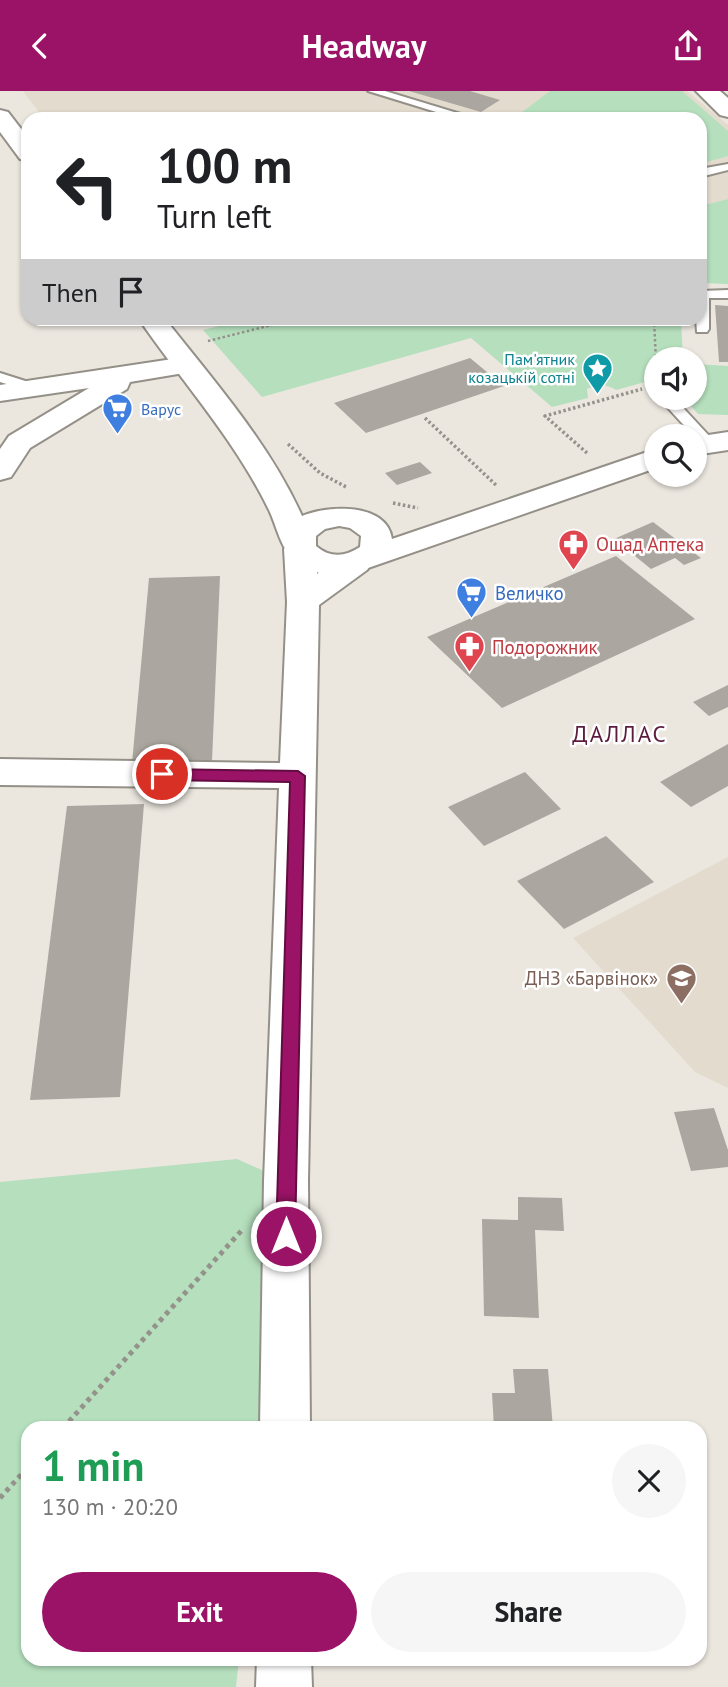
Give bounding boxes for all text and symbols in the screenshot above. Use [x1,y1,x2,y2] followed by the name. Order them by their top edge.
[302,25,426,67] text: Headway
[21,27,59,65] icon: back
[669,27,707,65] icon: share
[157,133,292,197] text: 100 m
[42,140,133,231] icon: left
[157,195,272,237] text: Turn left
[112,273,150,311] icon: arrive
[42,276,98,309] text: Then
[644,347,707,487] map controls
[644,347,707,410] button: sound
[468,349,575,387] place label: Пам'ятник козацькій сотні
[581,351,615,395] place icon: Пам'ятник козацькій сотні
[101,392,135,436] supermarket icon: Варус
[141,399,181,419] place label: Варус
[644,424,707,487] button: search
[556,527,590,571] pharmacy icon: Ощад Аптека
[596,532,704,556] place label: Ощад Аптека
[455,576,489,620] supermarket icon: Величко
[495,581,564,605] place label: Величко
[452,630,486,674] pharmacy icon: Подорожник
[492,635,598,659] place label: Подорожник
[572,719,668,748] district label: ДАЛЛАС
[132,744,192,804] pin
[143,755,181,793] icon: arrive
[664,961,698,1005] school or university icon: ДНЗ «Барвінок»
[525,966,658,990] place label: ДНЗ «Барвінок»
[249,1199,323,1273] position arrow
[42,1438,144,1493] text: 1 min
[612,1444,686,1518] button: close
[42,1492,178,1521] text: 130 m · 20:20
[42,1572,357,1652] button: Exit
[371,1572,686,1652] button: Share

